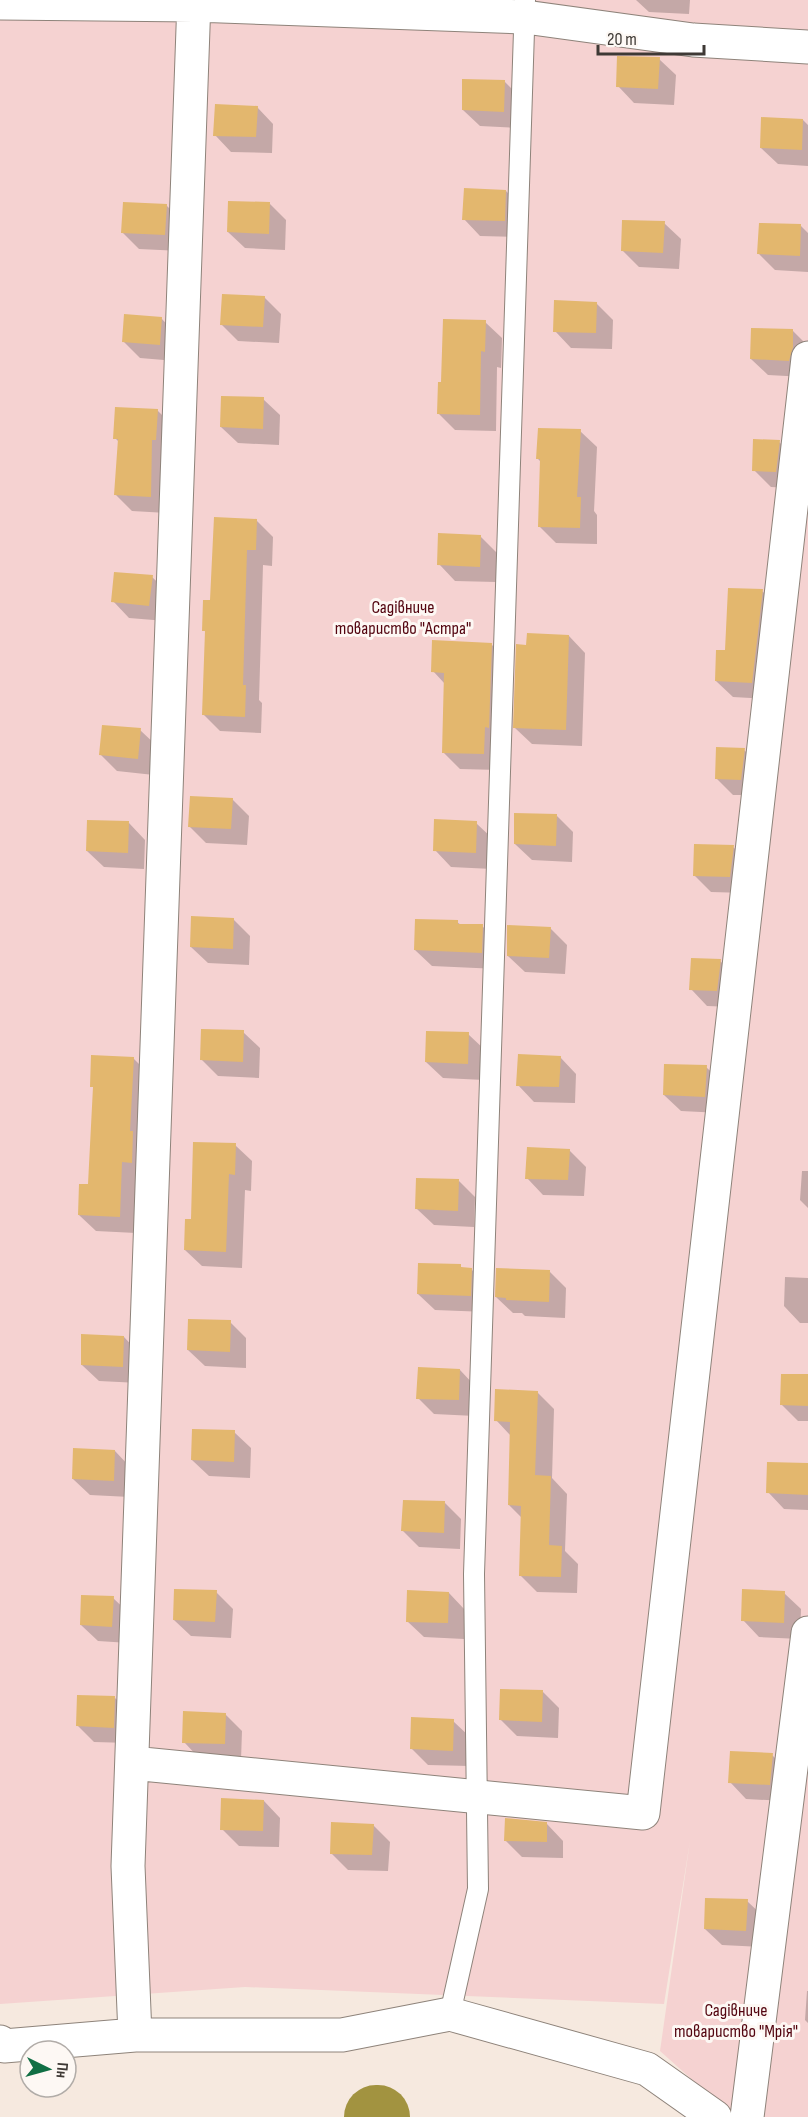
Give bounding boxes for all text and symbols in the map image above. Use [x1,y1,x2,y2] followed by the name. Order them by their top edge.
[598,18,704,56] scale bar
[607,29,637,50] text: 20 m
[335,597,471,639] park label: Садівниче товариство "Астра"
[674,2000,798,2042] park label: Садівниче товариство "Мрія"
[18,2039,78,2099] north arrow
[51,2062,72,2079] text: Пн

